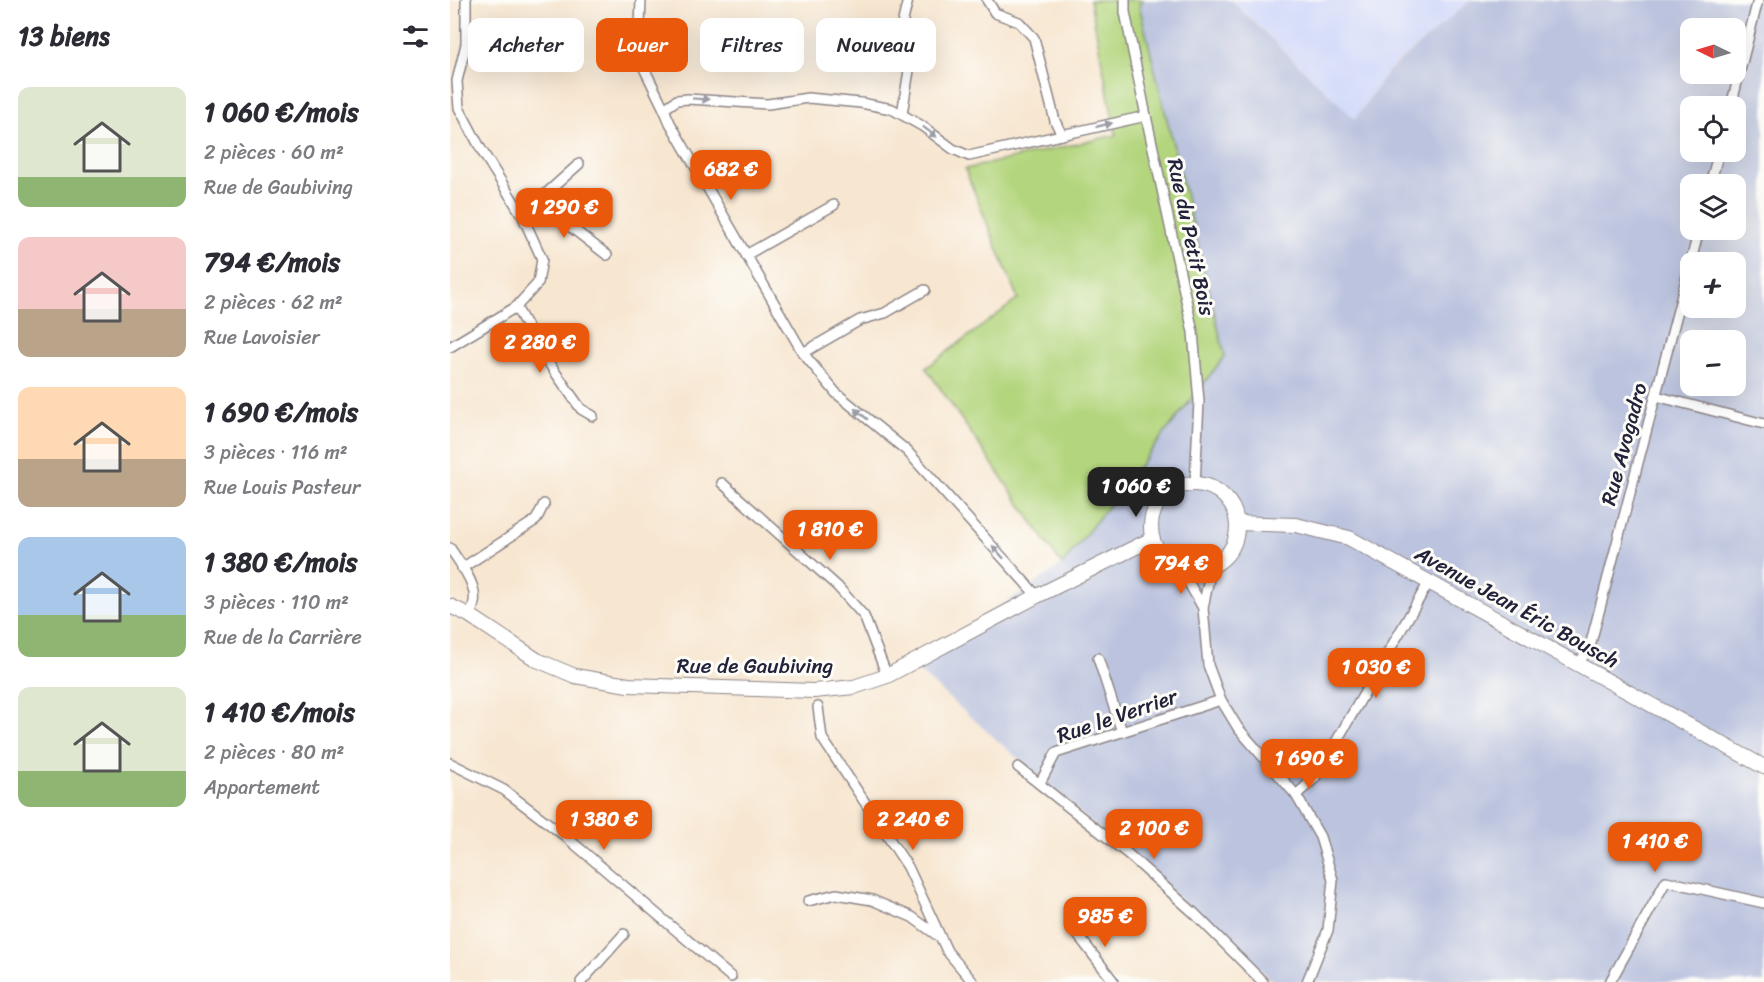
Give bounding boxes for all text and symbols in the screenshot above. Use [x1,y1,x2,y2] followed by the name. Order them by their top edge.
[18,13,110,59] text: 13 biens
[468,18,584,72] chip: Acheter
[596,18,688,72] chip: Louer
[700,18,804,72] chip: Filtres
[816,18,936,72] chip: Nouveau
[1680,18,1746,84] north arrow
[1680,18,1746,396] map controls
[399,20,432,53] icon: filters
[204,89,359,135] text: 1 060 €/mois
[691,95,710,104] one-way arrow
[1680,96,1746,162] button: locate
[66,111,138,183] icon: home
[1095,120,1113,130] one-way arrow
[922,125,938,138] one-way arrow
[204,135,344,170] text: 2 pièces · 60 m²
[689,150,773,201] pin: 682 €
[704,152,758,187] text: 682 €
[1156,155,1226,319] street label: Rue du Petit Bois
[204,170,353,205] text: Rue de Gaubiving
[1680,174,1746,240] button: layers
[509,188,619,239] pin: 1 290 €
[530,190,598,225] text: 1 290 €
[204,239,340,285] text: 794 €/mois
[1680,252,1746,318] button: +
[66,261,138,333] icon: home
[204,285,343,320] text: 2 pièces · 62 m²
[204,320,320,355] text: Rue Lavoisier
[485,323,595,374] pin: 2 280 €
[504,325,576,360] text: 2 280 €
[1680,330,1746,396] button: −
[1589,378,1659,510] street label: Rue Avogadro
[204,389,358,435] text: 1 690 €/mois
[853,407,869,420] one-way arrow
[66,411,138,483] icon: home
[204,435,348,470] text: 3 pièces · 116 m²
[1081,467,1191,518] pin: 1 060 €
[1102,469,1170,504] text: 1 060 €
[204,470,360,505] text: Rue Louis Pasteur
[775,510,885,561] pin: 1 810 €
[797,512,863,547] text: 1 810 €
[1407,534,1626,679] street label: Avenue Jean Éric Bousch
[204,539,358,585] text: 1 380 €/mois
[1139,544,1223,595] pin: 794 €
[992,545,1005,560] one-way arrow
[1154,546,1208,581] text: 794 €
[66,561,138,633] icon: home
[204,585,349,620] text: 3 pièces · 110 m²
[204,620,362,655] text: Rue de la Carrière
[677,647,834,685] street label: Rue de Gaubiving
[1321,648,1431,699] pin: 1 030 €
[1342,650,1410,685] text: 1 030 €
[1052,677,1184,754] street label: Rue le Verrier
[204,689,355,735] text: 1 410 €/mois
[66,711,138,783] icon: home
[204,735,344,770] text: 2 pièces · 80 m²
[1254,739,1364,790] pin: 1 690 €
[1275,741,1343,776] text: 1 690 €
[204,770,320,805] text: Appartement
[549,800,659,851] pin: 1 380 €
[858,800,968,851] pin: 2 240 €
[570,802,638,837] text: 1 380 €
[877,802,949,837] text: 2 240 €
[1099,809,1209,860] pin: 2 100 €
[1119,811,1189,846] text: 2 100 €
[1600,822,1710,873] pin: 1 410 €
[1622,824,1688,859] text: 1 410 €
[1063,897,1147,948] pin: 985 €
[1077,899,1133,934] text: 985 €

